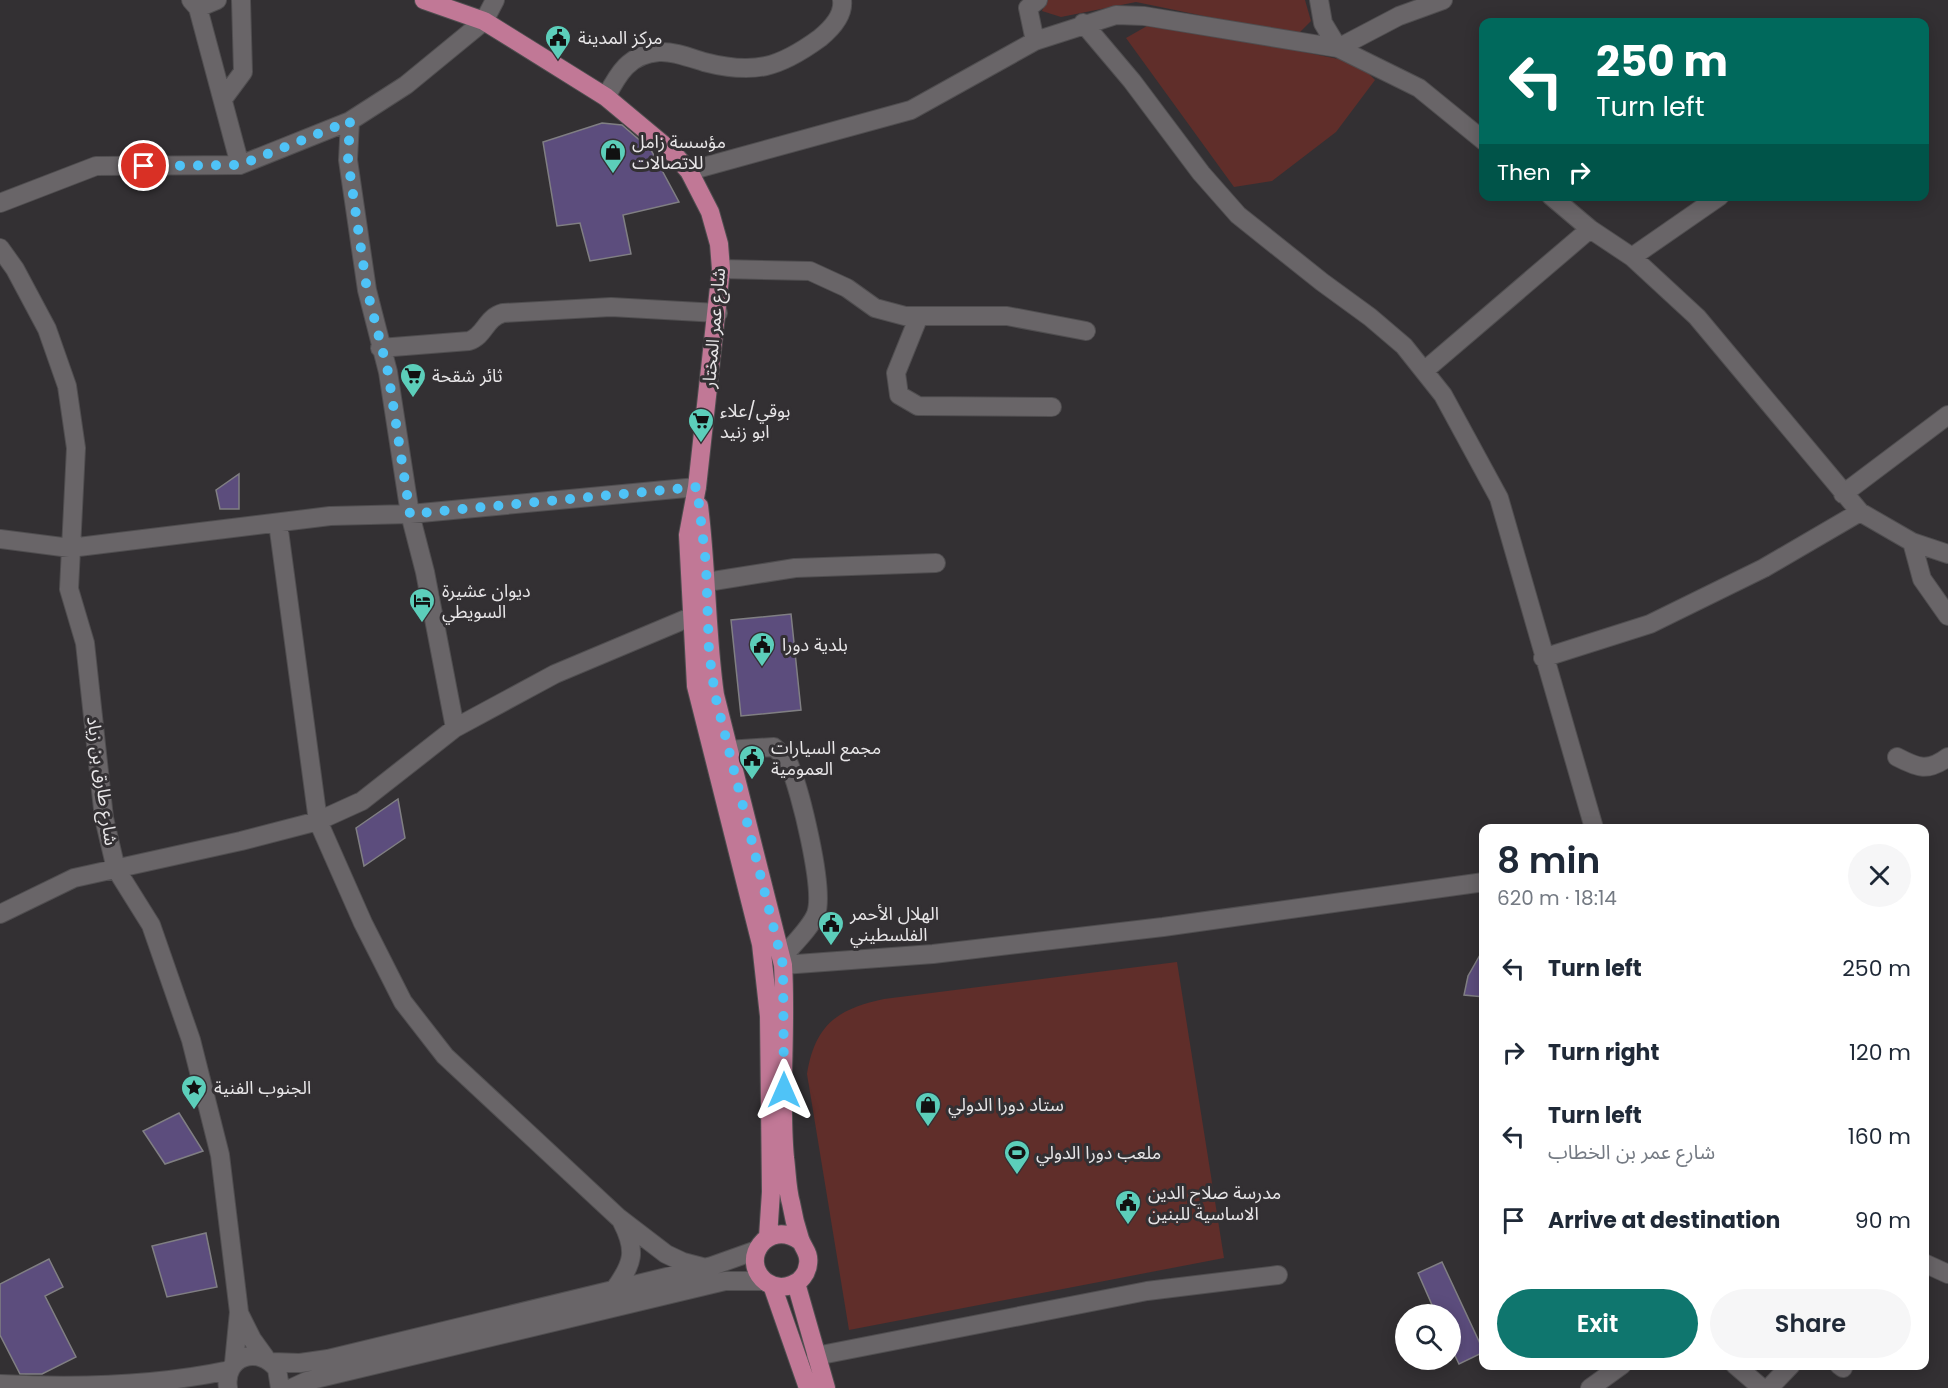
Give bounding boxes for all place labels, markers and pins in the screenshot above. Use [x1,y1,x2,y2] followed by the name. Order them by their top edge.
[543,23,573,61] public building icon: مركز المدينة
[578,25,662,50] place label: مركز المدينة
[632,129,726,175] place label: مؤسسة زامل للاتصالات
[598,137,628,175] shop icon: مؤسسة زامل للاتصالات
[118,140,169,191] pin
[398,361,428,399] supermarket icon: ثائر شقحة
[432,363,503,388] place label: ثائر شقحة
[720,398,790,444] place label: بوقي/علاء ابو زنيد
[686,406,716,444] supermarket icon: بوقي/علاء ابو زنيد
[442,578,531,625] place label: ديوان عشيرة السويطي
[407,586,437,624] hotel icon: ديوان عشيرة السويطي
[747,630,777,668] public building icon: بلدية دورا
[782,632,848,657] place label: بلدية دورا
[771,735,881,781] place label: مجمع السيارات العمومية
[737,743,767,781] public building icon: مجمع السيارات العمومية
[849,901,939,948] place label: الهلال الأحمر الفلسطيني
[816,909,846,947] public building icon: الهلال الأحمر الفلسطيني
[179,1073,209,1111] place icon: الجنوب الفنية
[214,1075,311,1100] place label: الجنوب الفنية
[913,1090,943,1128] shop icon: ستاد دورا الدولي
[948,1092,1064,1118] place label: ستاد دورا الدولي
[1002,1138,1032,1176] sports icon: ملعب دورا الدولي
[1036,1140,1161,1166] place label: ملعب دورا الدولي
[1148,1180,1281,1226] place label: مدرسة صلاح الدين الاساسية للبنين
[1113,1188,1143,1226] public building icon: مدرسة صلاح الدين الاساسية للبنين

